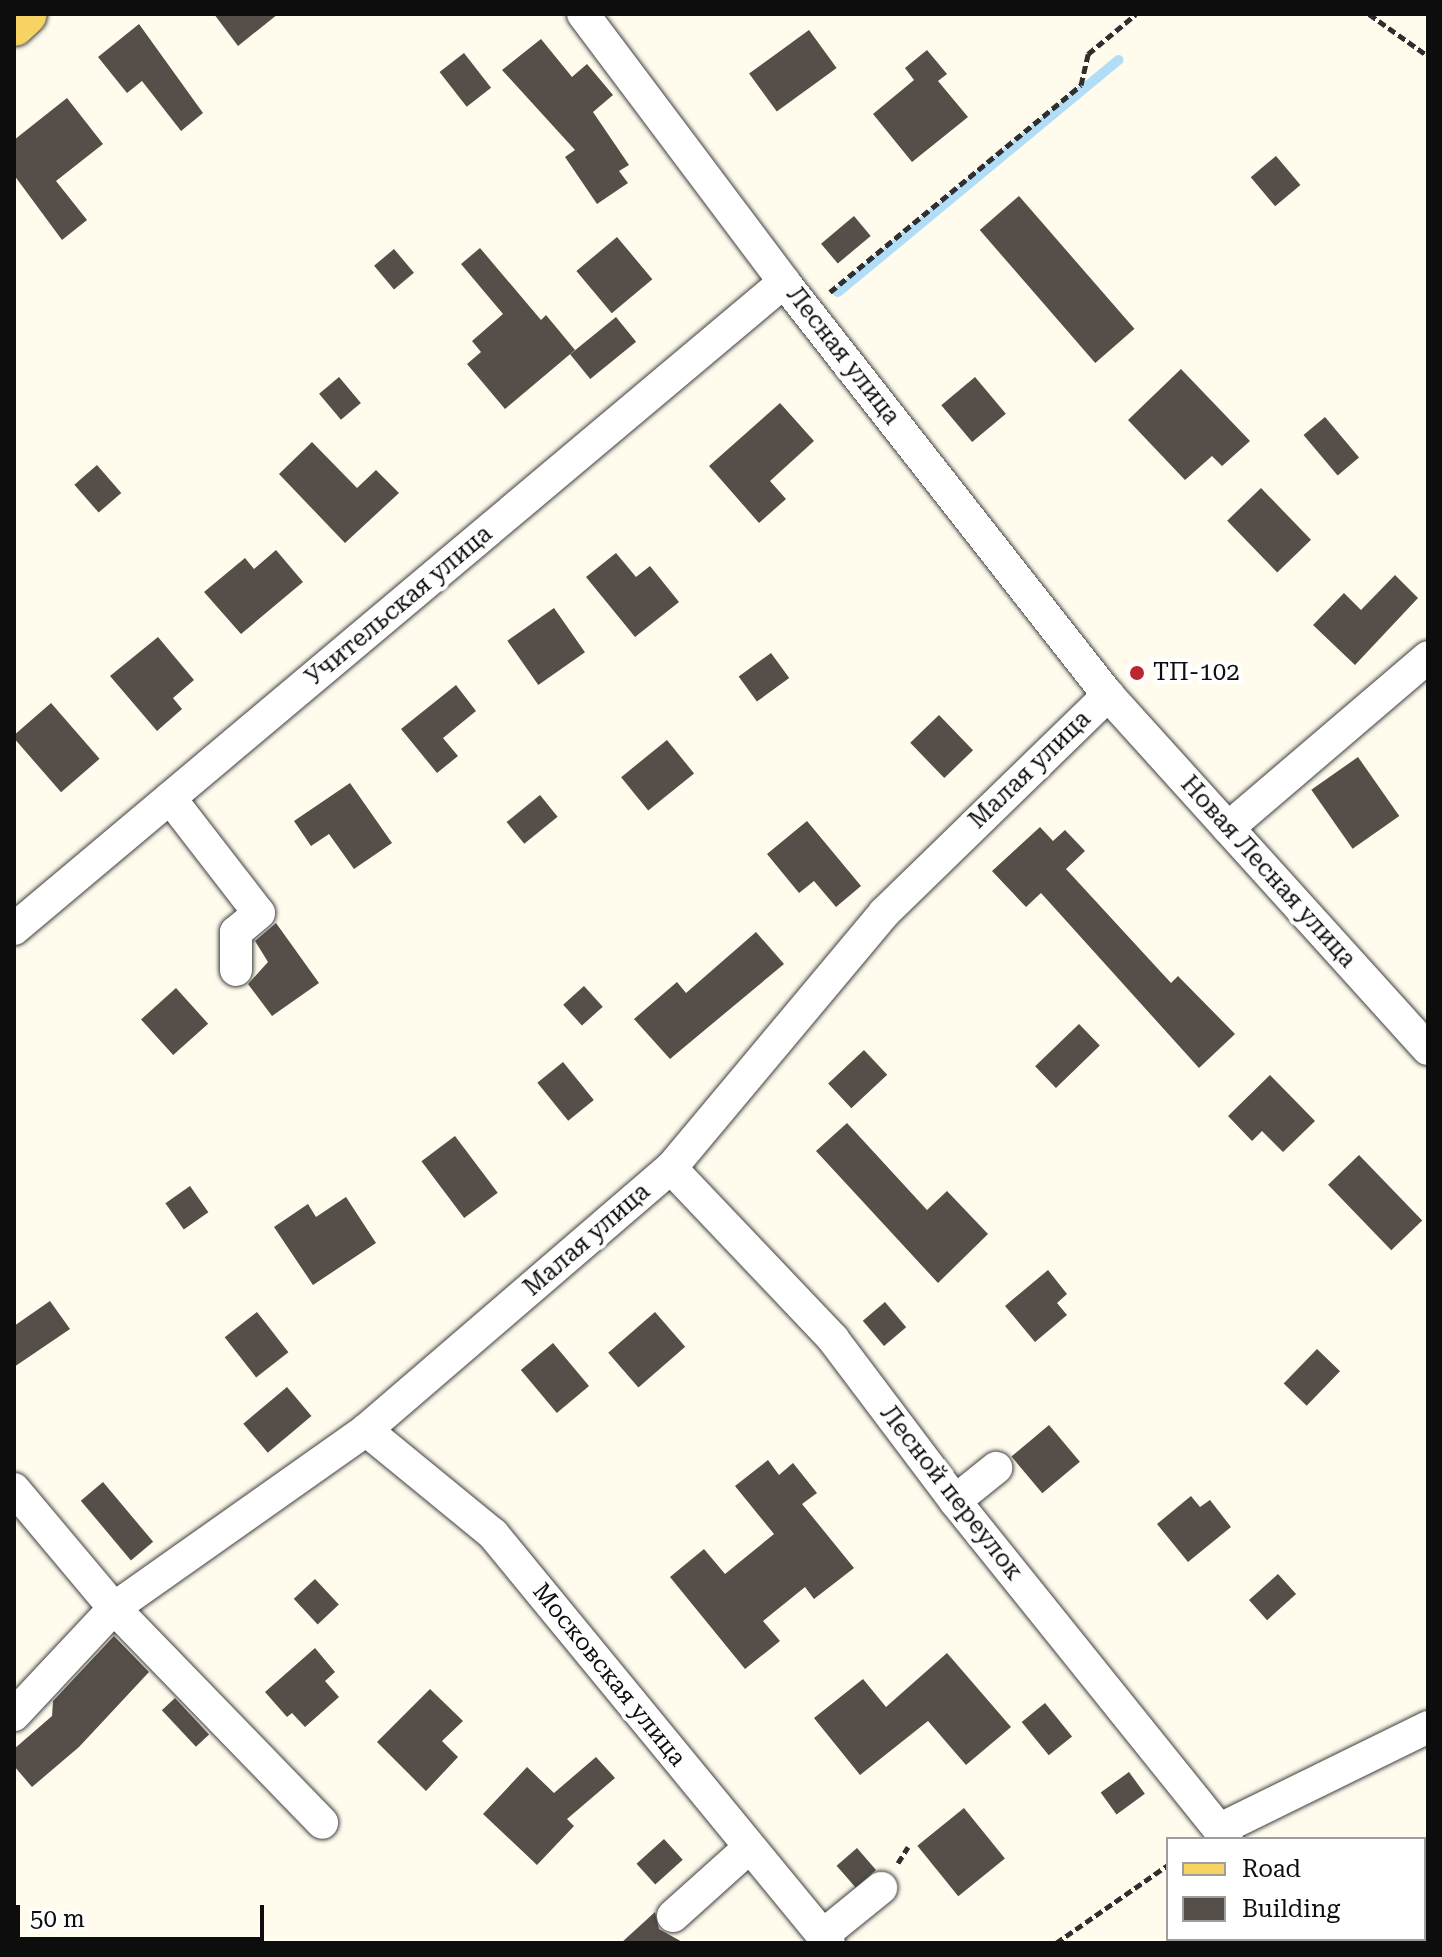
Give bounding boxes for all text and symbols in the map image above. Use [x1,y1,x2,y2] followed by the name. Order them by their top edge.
[780,281,906,431] street label: Лесная улица
[300,520,498,692] street label: Учительская улица
[1153,659,1240,687] place label: ТП-102
[1128,664,1146,682] marker: ТП-102
[963,705,1097,835] street label: Малая улица
[1174,770,1362,974] street label: Новая Лесная улица
[518,1178,656,1302] street label: Малая улица
[874,1400,1028,1586] street label: Лесной переулок
[526,1578,692,1772] street label: Московская улица
[1166,1837,1426,1941] legend
[1242,1855,1301,1883] text: Road
[20,1889,268,1939] scale bar
[1242,1895,1340,1923] text: Building
[30,1905,85,1933] text: 50 m

